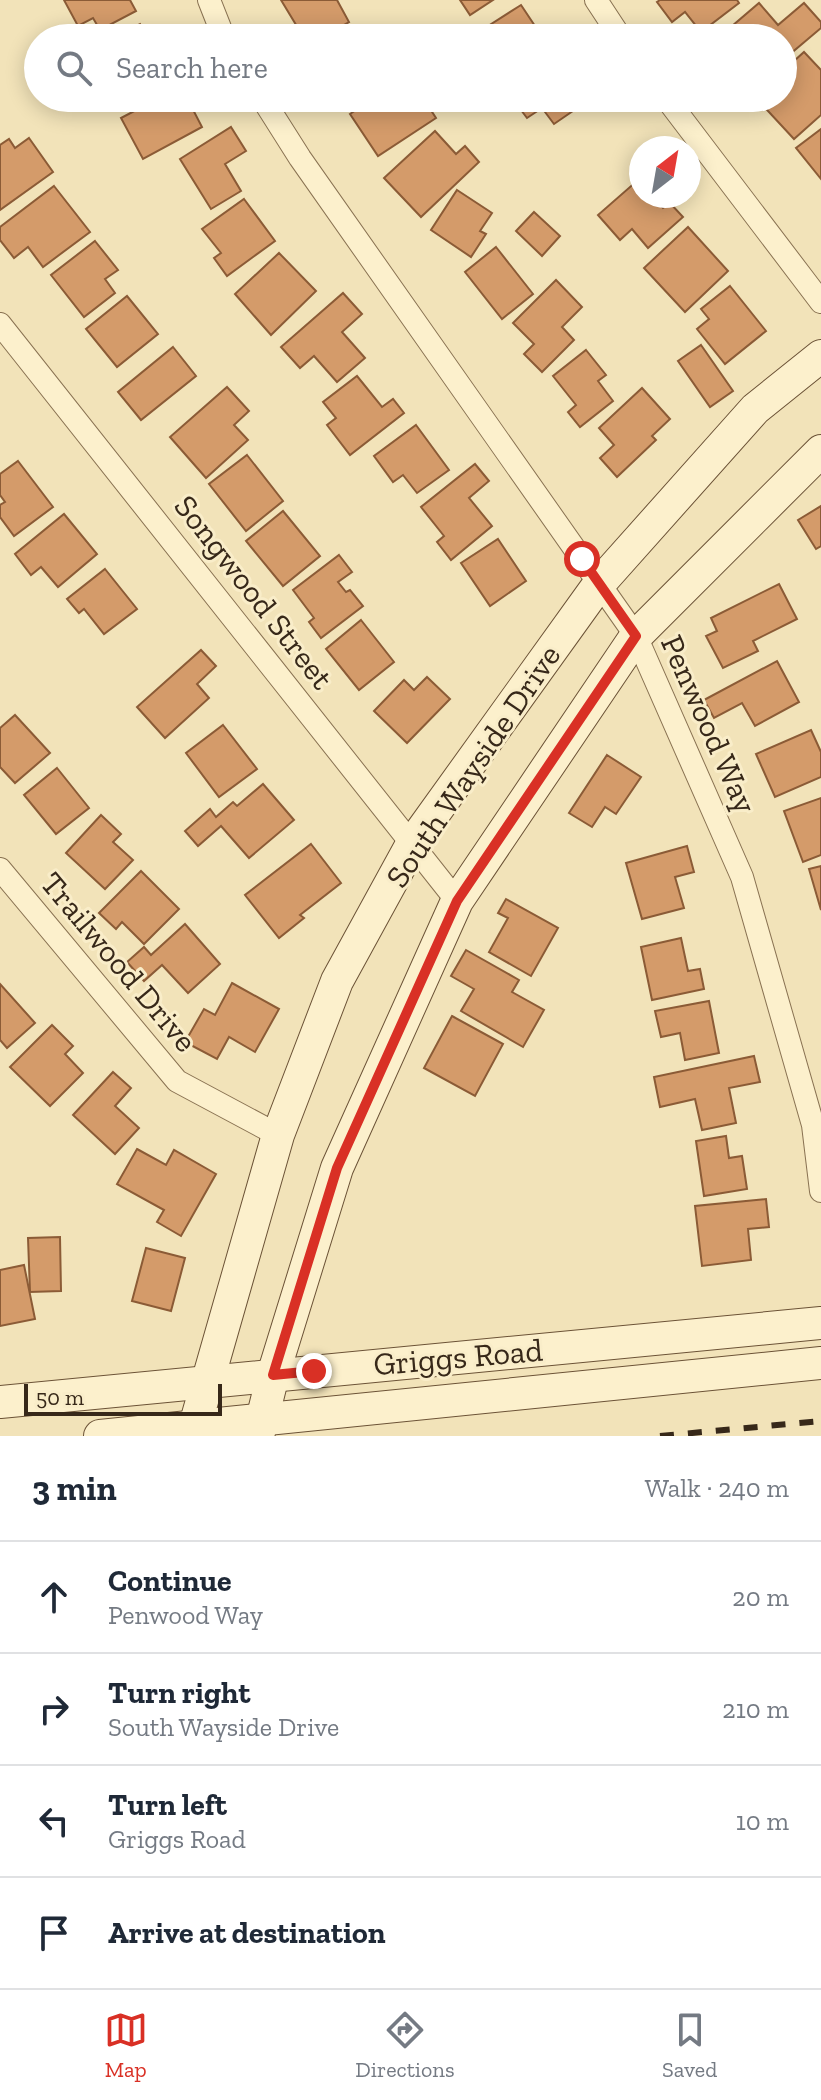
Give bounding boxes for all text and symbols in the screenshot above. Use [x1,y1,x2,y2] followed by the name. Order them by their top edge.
[24,24,797,112] search box
[52,46,96,90] icon: search
[116,50,268,86] text: Search here
[629,136,701,208] north arrow
[167,488,342,697] street label: Songwood Street
[564,541,600,577] route start
[653,629,765,819] street label: Penwood Way
[378,637,568,895] street label: South Wayside Drive
[33,865,205,1059] street label: Trailwood Drive
[372,1331,545,1383] street label: Griggs Road
[296,1353,332,1389] route end
[24,1380,222,1416] scale bar
[36,1384,84,1411] text: 50 m
[32,1468,117,1509] text: 3 min
[645,1472,789,1504] text: Walk · 240 m
[108,1563,232,1599] text: Continue
[32,1575,76,1619] icon: ahead
[732,1581,789,1613] text: 20 m
[108,1599,263,1631] text: Penwood Way
[108,1675,250,1711] text: Turn right
[32,1687,76,1731] icon: right
[722,1693,789,1725] text: 210 m
[108,1711,339,1743] text: South Wayside Drive
[108,1787,227,1823] text: Turn left
[32,1799,76,1843] icon: left
[736,1805,789,1837] text: 10 m
[108,1823,246,1855] text: Griggs Road
[32,1911,76,1955] icon: arrive
[108,1915,385,1951] text: Arrive at destination
[104,2008,148,2083] tab: Map
[355,2008,455,2083] tab: Directions
[662,2008,717,2083] tab: Saved

